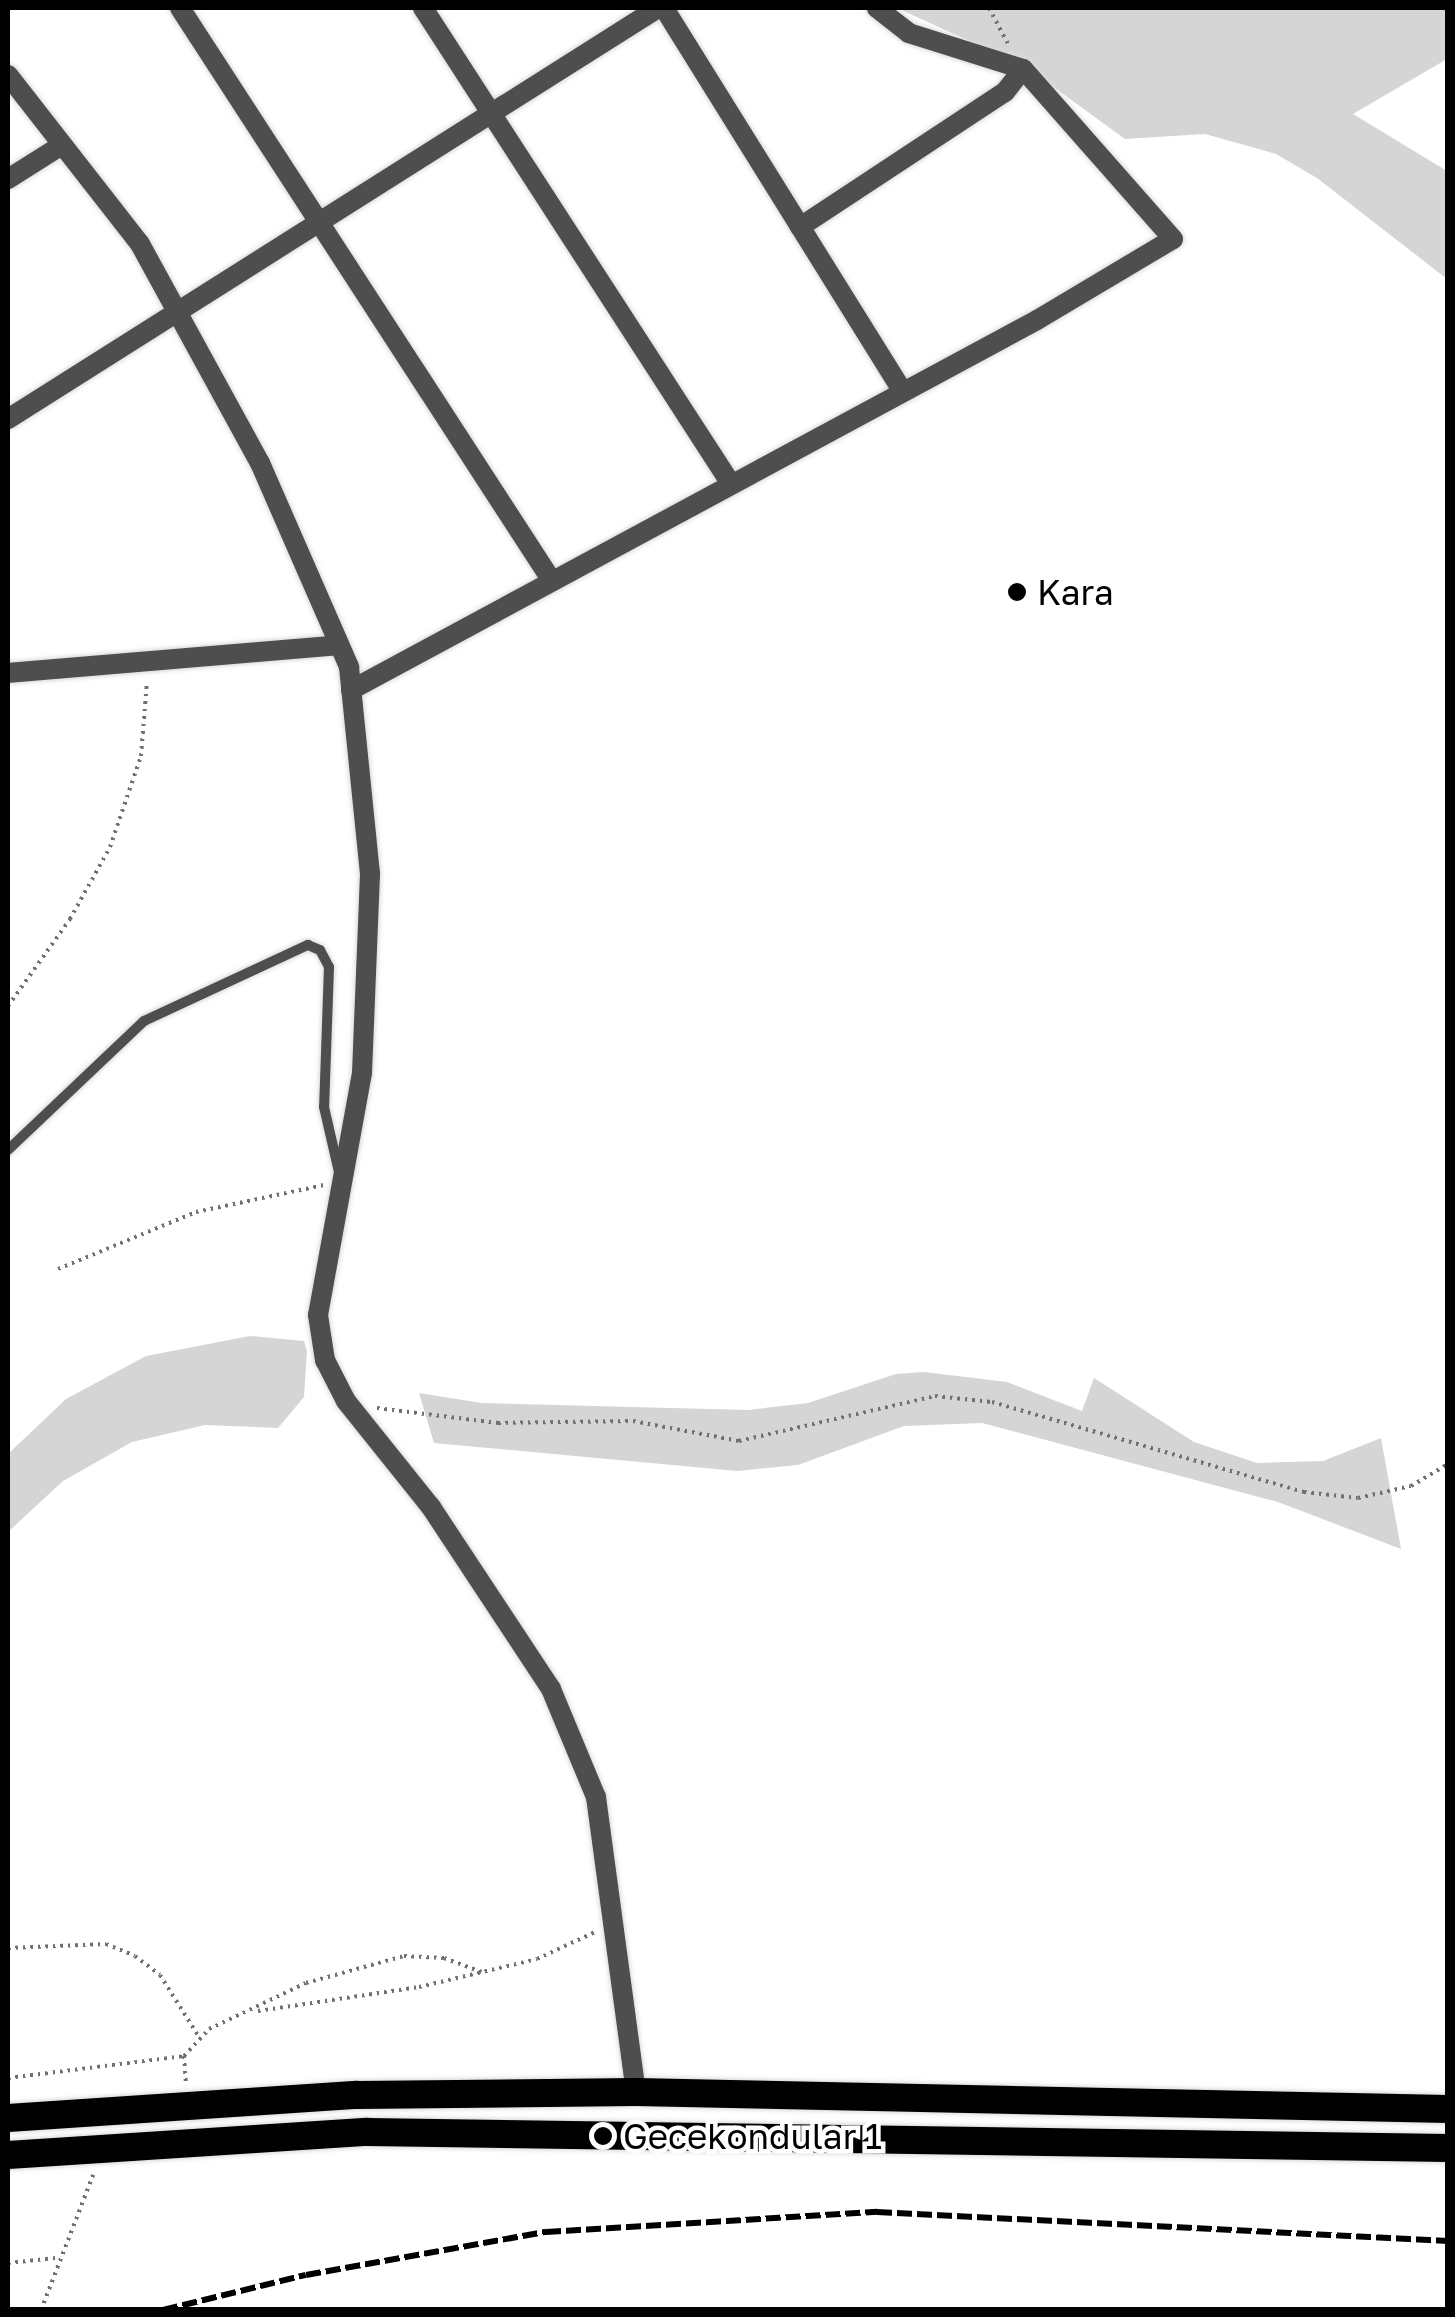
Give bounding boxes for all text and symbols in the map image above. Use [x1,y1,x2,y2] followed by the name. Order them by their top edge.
[1037,571,1114,613] place label: Kara
[1006,581,1028,603] marker: Kara
[623,2115,882,2157] place label: Gecekondular 1
[592,2125,614,2147] marker: Gecekondular 1

